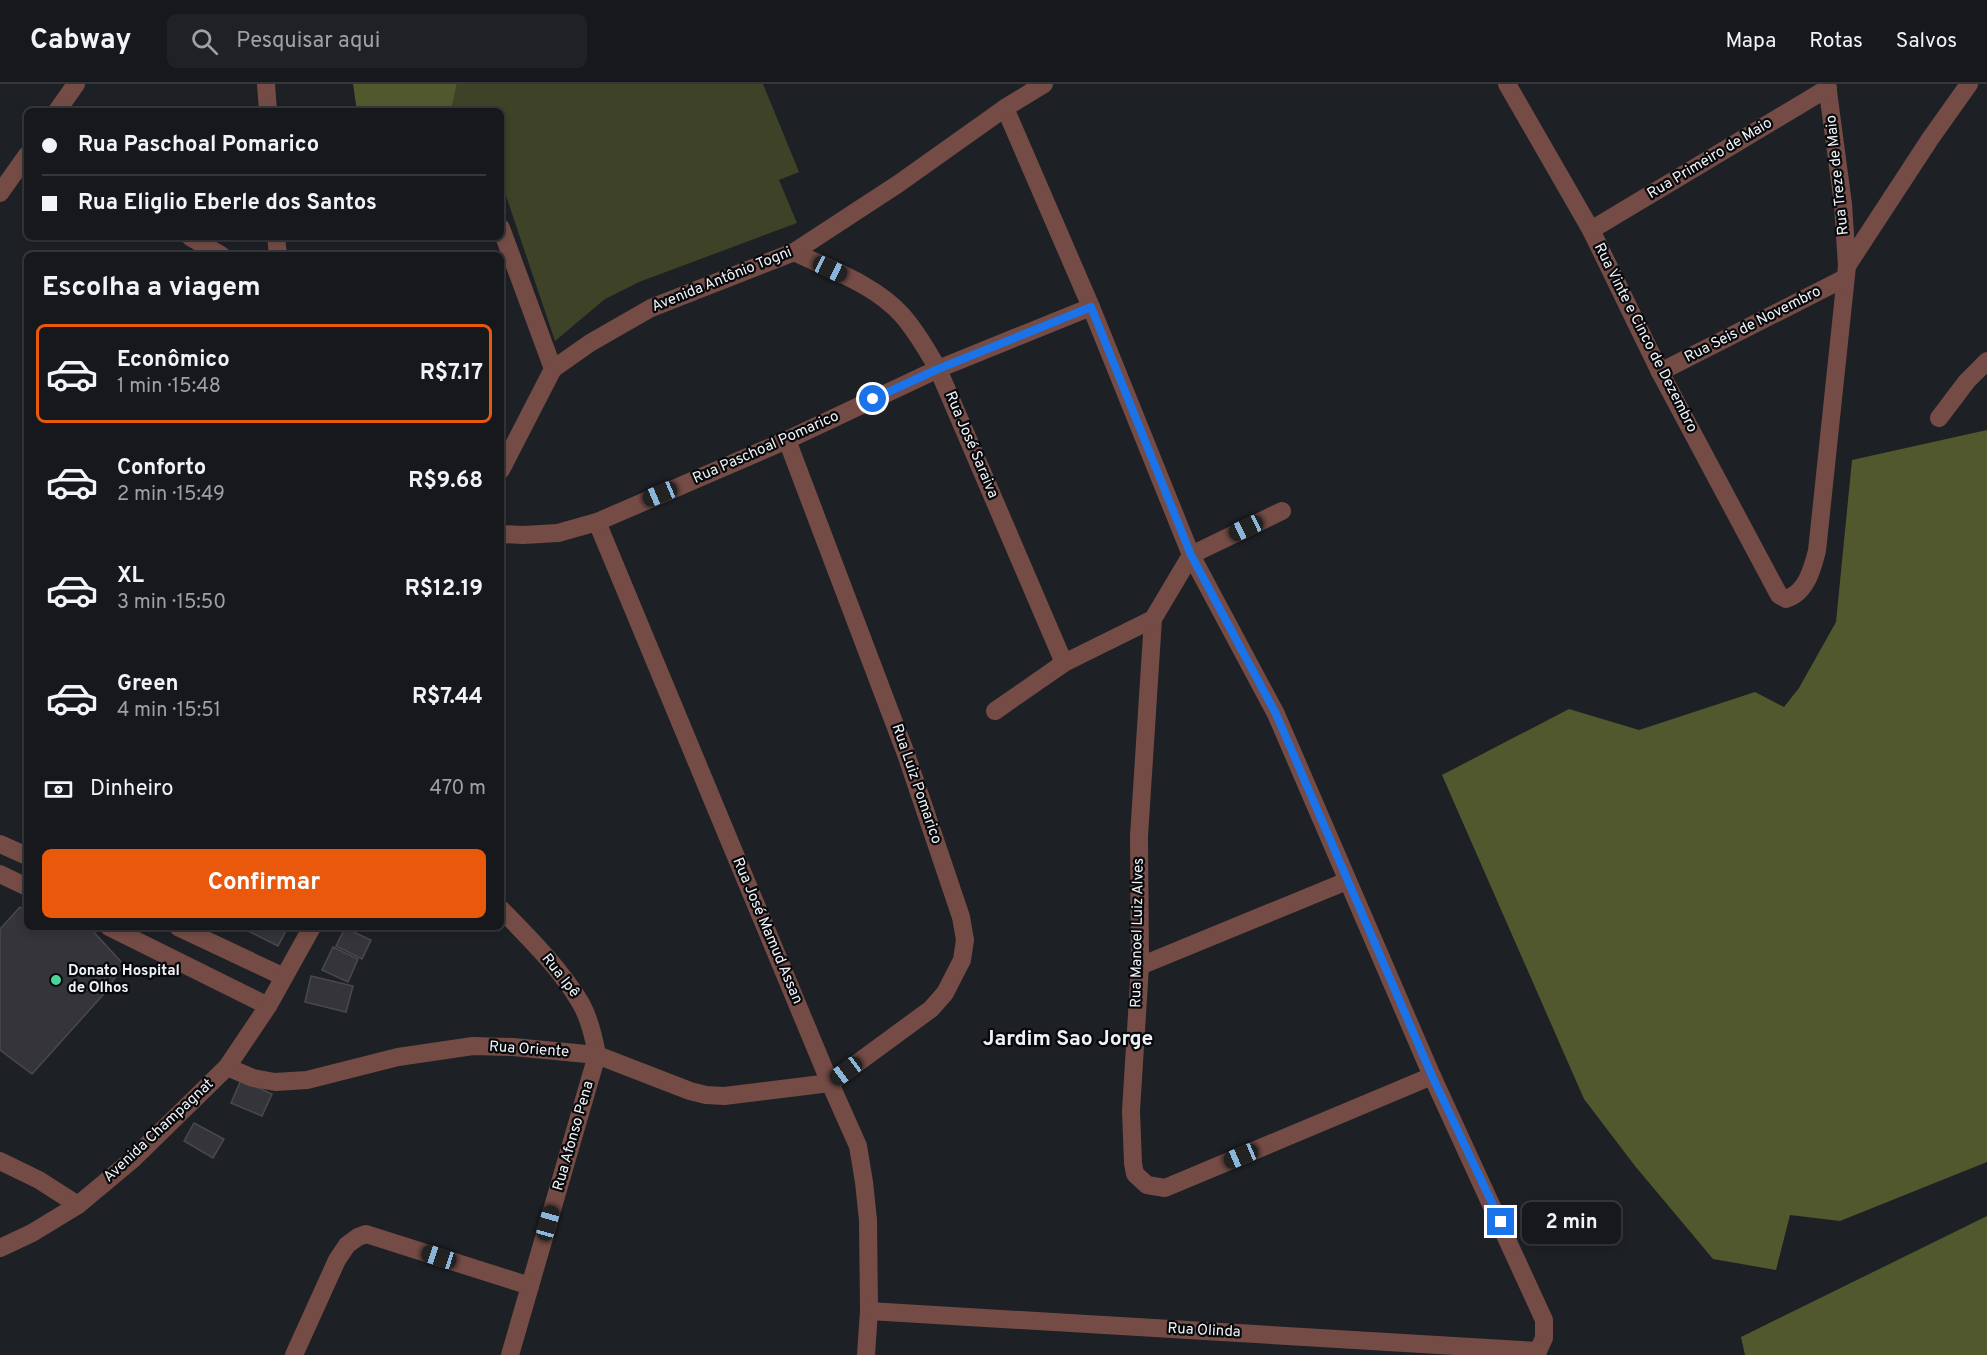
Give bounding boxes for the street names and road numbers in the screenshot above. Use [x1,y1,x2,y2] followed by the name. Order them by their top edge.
[1644,114,1776,204] street label: Rua Primeiro de Maio
[1822,114,1854,236] street label: Rua Treze de Maio
[1589,240,1701,436] street label: Rua Vinte e Cinco de Dezembro
[649,243,795,317] street label: Avenida Antônio Togni
[1682,282,1824,368] street label: Rua Seis de Novembro
[940,389,1002,501] street label: Rua José Saraiva
[690,407,842,489] street label: Rua Paschoal Pomarico
[887,721,945,847] street label: Rua Luiz Pomarico
[728,855,806,1007] street label: Rua José Mamud Assan
[1127,858,1149,1008] street label: Rua Manoel Luiz Alves
[537,950,583,1002] street label: Rua Ipê
[488,1038,570,1062] street label: Rua Oriente
[100,1075,218,1187] street label: Avenida Champagnat
[549,1079,599,1193] street label: Rua Afonso Pena
[1167,1320,1241,1342] street label: Rua Olinda

